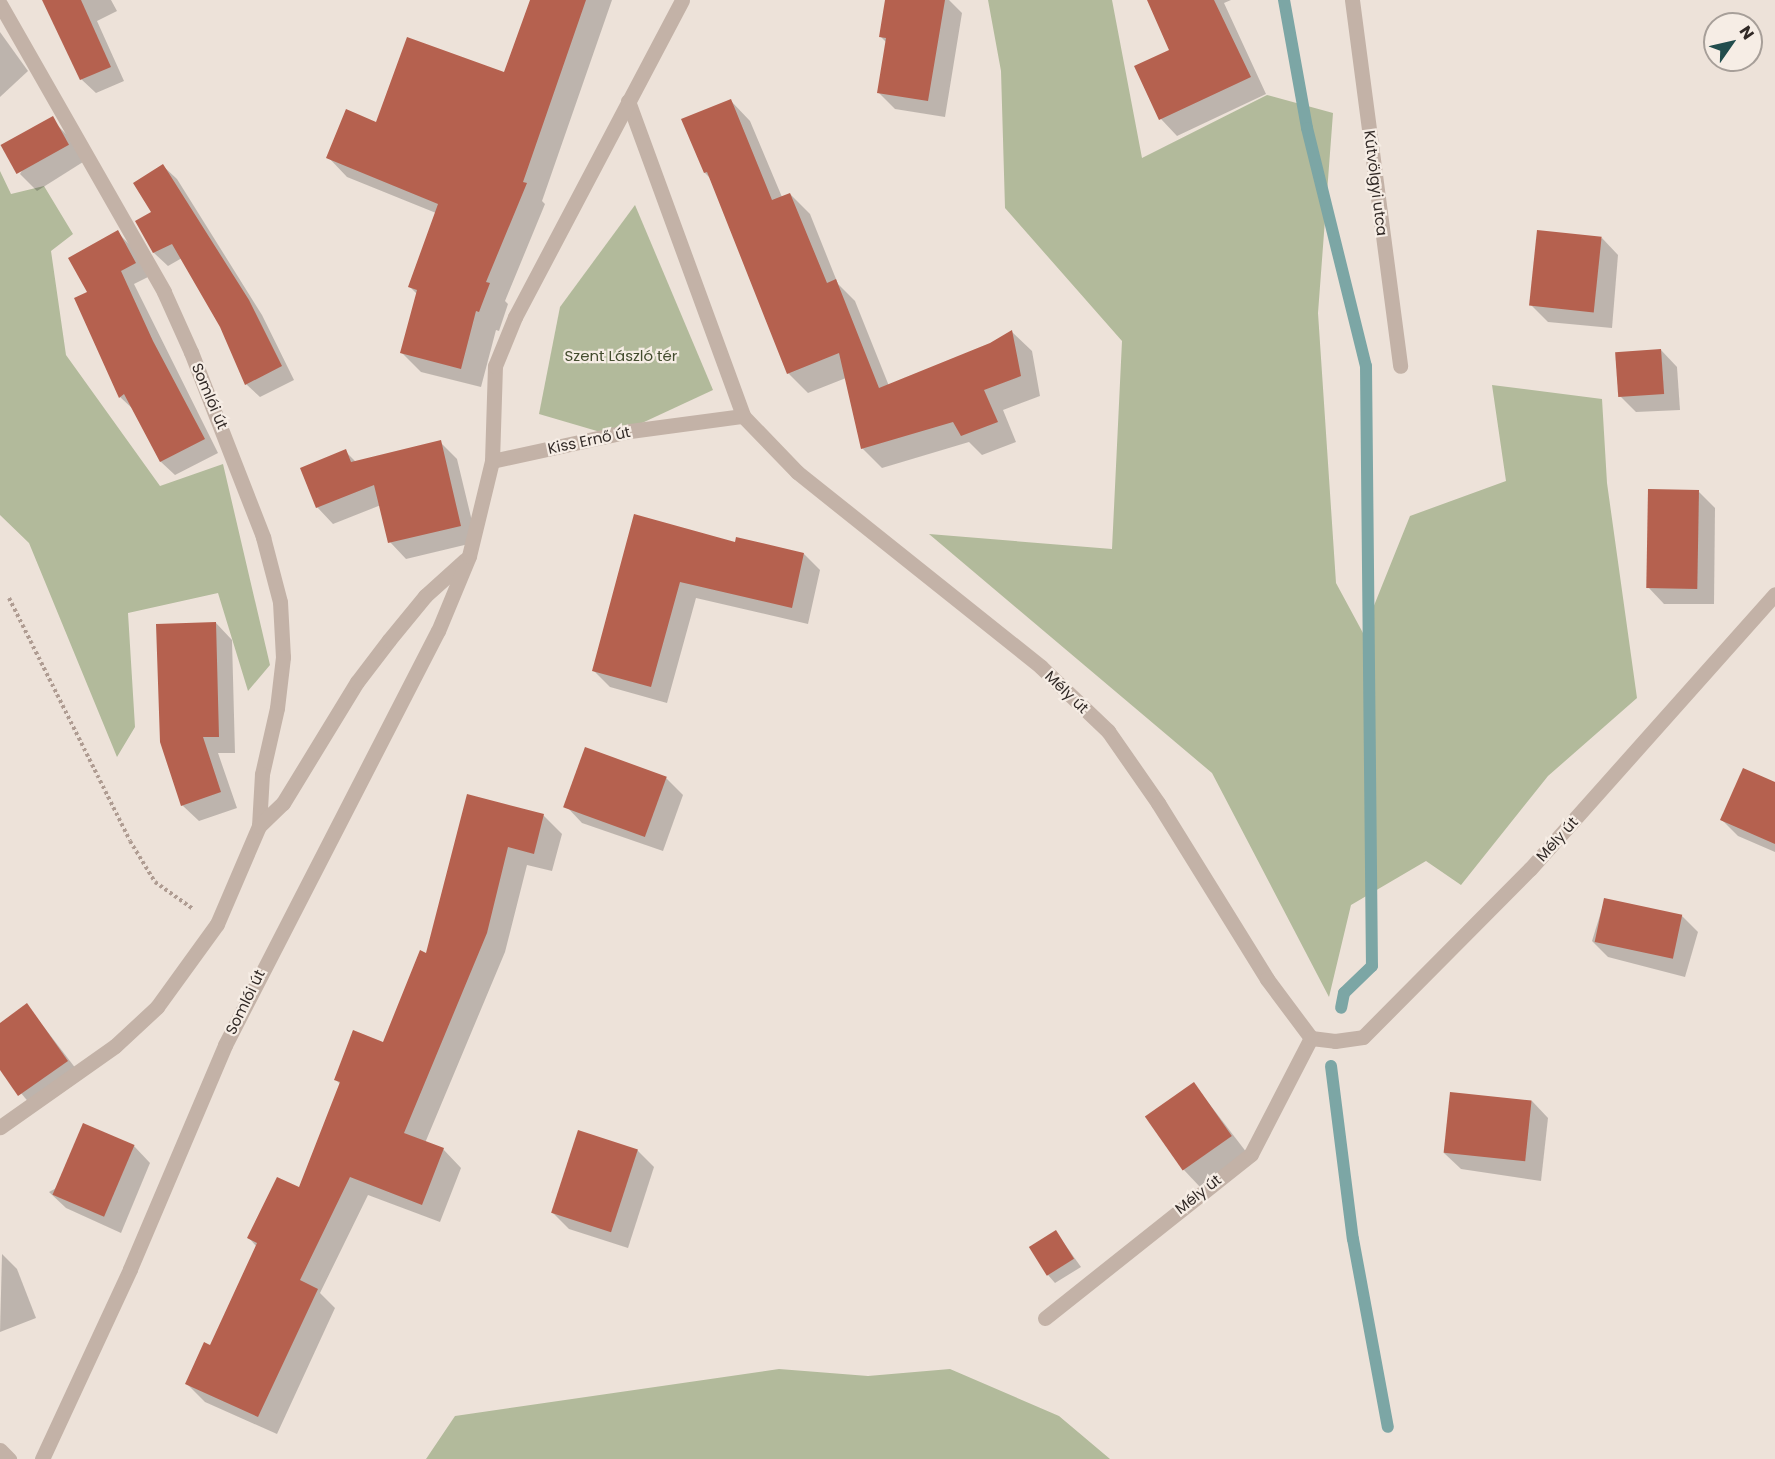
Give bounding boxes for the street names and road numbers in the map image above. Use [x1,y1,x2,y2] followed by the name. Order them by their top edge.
[1361,129,1391,237] street label: Kútvölgyi utca
[188,360,232,432] street label: Somlói út
[546,422,632,458] street label: Kiss Ernő út
[1042,667,1092,717] street label: Mély út
[1532,813,1582,865] street label: Mély út
[222,967,268,1037] street label: Somlói út
[1171,1170,1225,1218] street label: Mély út

